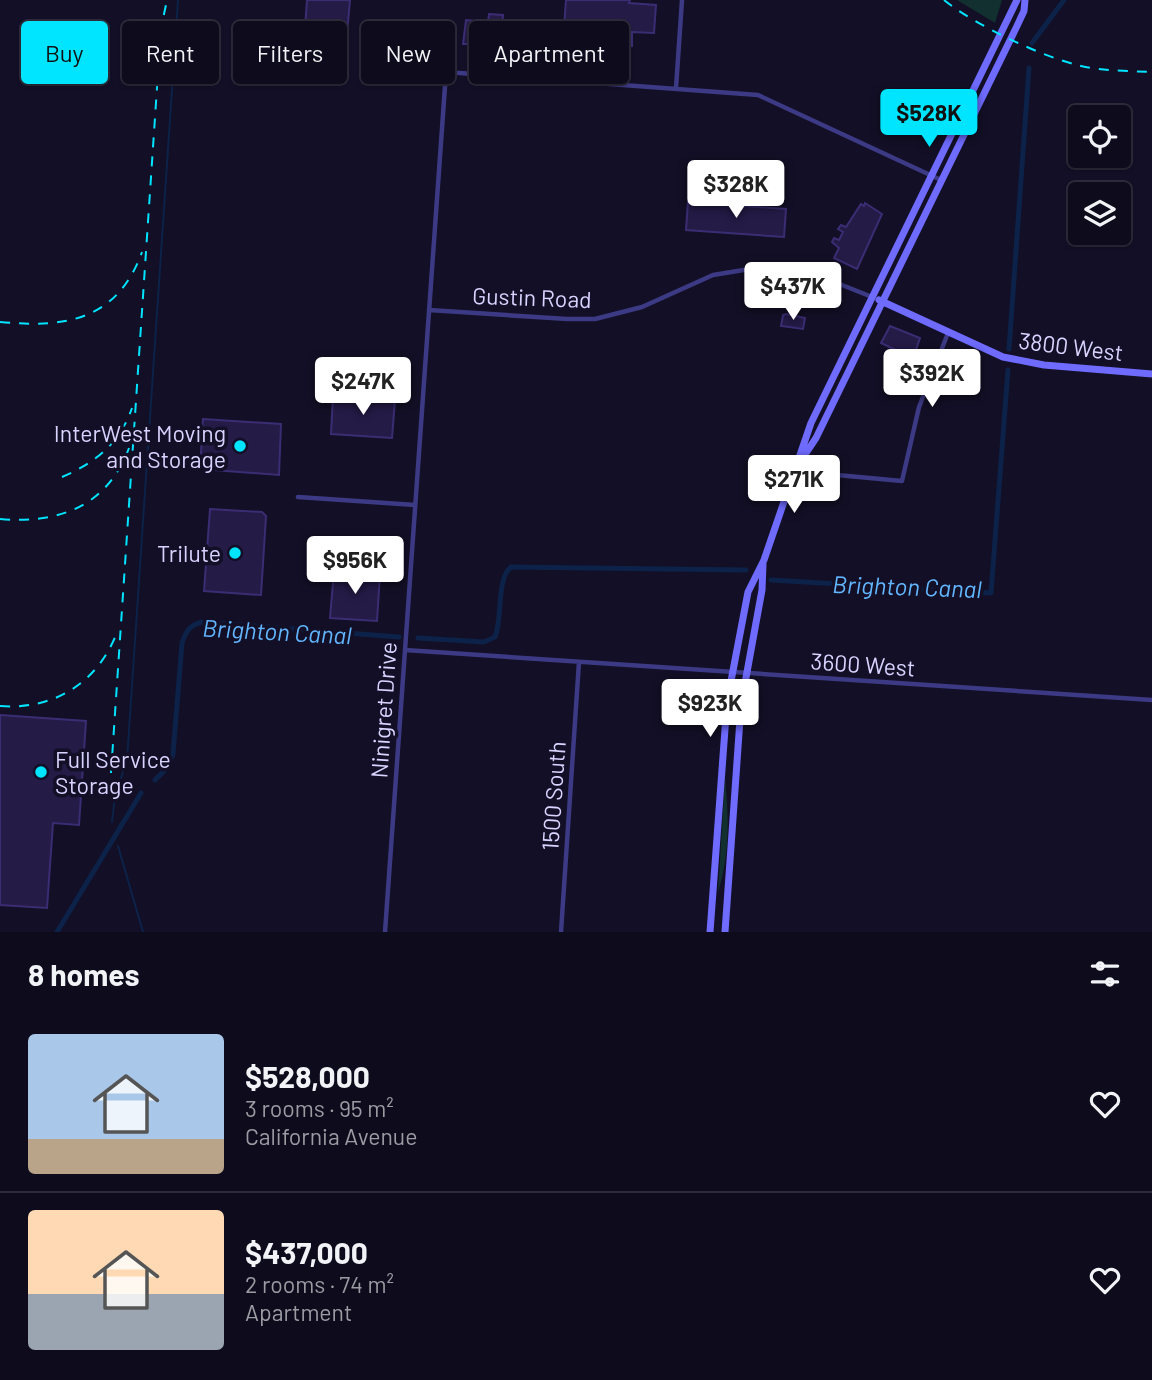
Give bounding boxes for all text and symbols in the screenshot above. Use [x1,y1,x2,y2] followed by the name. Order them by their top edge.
[21,21,108,84] chip: Buy
[122,21,219,84] chip: Rent
[233,21,347,84] chip: Filters
[361,21,455,84] chip: New
[469,21,629,84] chip: Apartment
[880,90,978,149] pin: $528K
[896,98,962,126] text: $528K
[1068,105,1131,245] map controls
[1068,105,1131,168] button: locate
[687,160,785,220] pin: $328K
[703,169,769,197] text: $328K
[1068,182,1131,245] button: layers
[744,262,842,322] pin: $437K
[760,271,826,299] text: $437K
[472,281,592,313] street label: Gustin Road
[1017,326,1125,366] street label: 3800 West
[883,350,981,409] pin: $392K
[314,358,412,417] pin: $247K
[899,358,965,386] text: $392K
[331,366,395,394] text: $247K
[54,419,226,473] place label: InterWest Moving and Storage
[232,438,248,454] marker: InterWest Moving and Storage
[745,456,843,515] pin: $271K
[764,464,824,492] text: $271K
[306,536,404,596] pin: $956K
[157,539,221,567] place label: Trilute
[227,545,243,561] marker: Trilute
[323,545,387,573] text: $956K
[832,569,983,603] water label: Brighton Canal
[202,613,353,649] water label: Brighton Canal
[364,641,402,779] street label: Ninigret Drive
[810,646,916,682] street label: 3600 West
[661,680,759,739] pin: $923K
[678,688,742,716] text: $923K
[535,740,571,852] street label: 1500 South
[55,745,171,799] place label: Full Service Storage
[33,764,49,780] marker: Full Service Storage
[1086,955,1124,993] icon: filters
[28,956,139,992] text: 8 homes
[245,1058,370,1094] text: $528,000
[84,1062,168,1146] icon: home
[1086,1085,1124,1123] icon: heart
[245,1094,394,1122] text: 3 rooms · 95 m²
[245,1122,417,1150] text: California Avenue
[245,1234,368,1270] text: $437,000
[84,1238,168,1322] icon: home
[1086,1261,1124,1299] icon: heart
[245,1270,394,1298] text: 2 rooms · 74 m²
[245,1298,352,1326] text: Apartment

